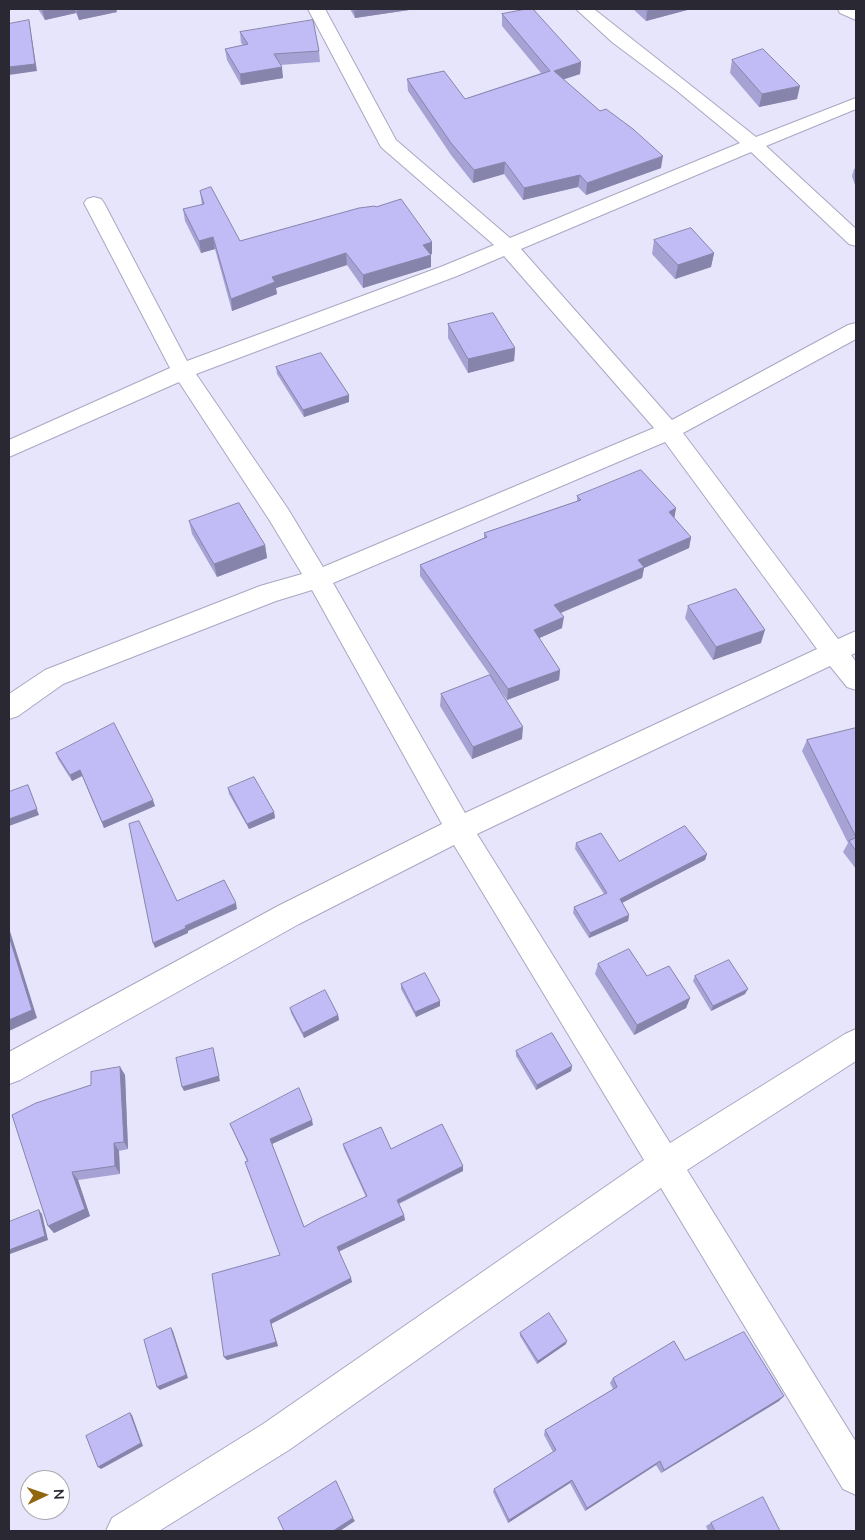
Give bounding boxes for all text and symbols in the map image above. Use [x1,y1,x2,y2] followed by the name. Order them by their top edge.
[20,1470,70,1520] north arrow
[50,1489,68,1500] text: N

